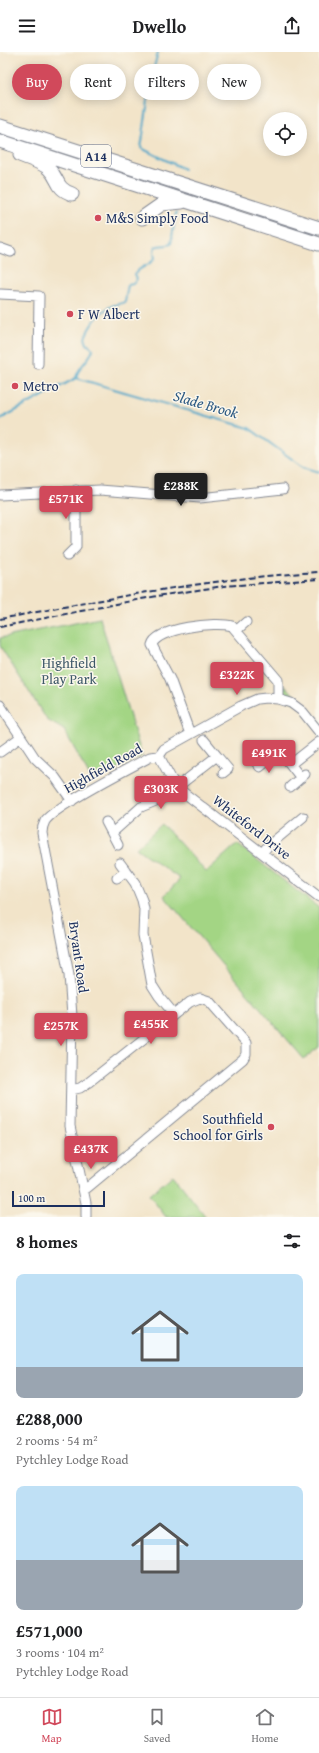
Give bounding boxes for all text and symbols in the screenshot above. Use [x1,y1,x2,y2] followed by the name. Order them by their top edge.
[133,13,186,40] text: Dwello
[16,15,38,37] icon: menu
[281,15,303,37] icon: share
[12,64,62,100] chip: Buy
[70,64,126,100] chip: Rent
[134,64,199,100] chip: Filters
[207,64,261,100] chip: New
[263,112,307,156] map controls
[263,112,307,156] button: locate
[81,145,111,167] road number: A14
[106,208,209,228] place label: M&S Simply Food
[93,213,103,223] marker: M&S Simply Food
[78,304,140,324] place label: F W Albert
[65,309,75,319] marker: F W Albert
[23,376,59,396] place label: Metro
[10,381,20,391] marker: Metro
[171,385,241,423] water label: Slade Brook
[153,473,209,507] pin: £288K
[163,476,199,495] text: £288K
[38,486,94,520] pin: £571K
[48,489,84,508] text: £571K
[41,653,97,689] park label: Highfield Play Park
[209,662,265,696] pin: £322K
[219,665,255,684] text: £322K
[60,738,146,798] street label: Highfield Road
[241,740,297,774] pin: £491K
[251,743,287,762] text: £491K
[133,776,189,810] pin: £303K
[143,779,179,798] text: £303K
[209,790,296,864] street label: Whiteford Drive
[64,920,94,995] street label: Bryant Road
[123,1011,179,1045] pin: £455K
[33,1013,89,1047] pin: £257K
[133,1014,169,1033] text: £455K
[43,1016,79,1035] text: £257K
[173,1109,264,1145] place label: Southfield School for Girls
[266,1122,276,1132] marker: Southfield School for Girls
[63,1136,119,1170] pin: £437K
[73,1139,109,1158] text: £437K
[12,1189,105,1208] scale bar
[18,1190,45,1206] text: 100 m
[16,1229,78,1254] text: 8 homes
[281,1230,303,1252] icon: filters
[124,1300,196,1372] icon: home
[16,1406,82,1431] text: £288,000
[16,1431,98,1450] text: 2 rooms · 54 m²
[16,1450,129,1469] text: Pytchley Lodge Road
[124,1512,196,1584] icon: home
[16,1618,82,1643] text: £571,000
[16,1643,104,1662] text: 3 rooms · 104 m²
[16,1662,129,1681] text: Pytchley Lodge Road
[41,1706,63,1746] tab: Map
[144,1706,170,1746] tab: Saved
[251,1706,278,1746] tab: Home

